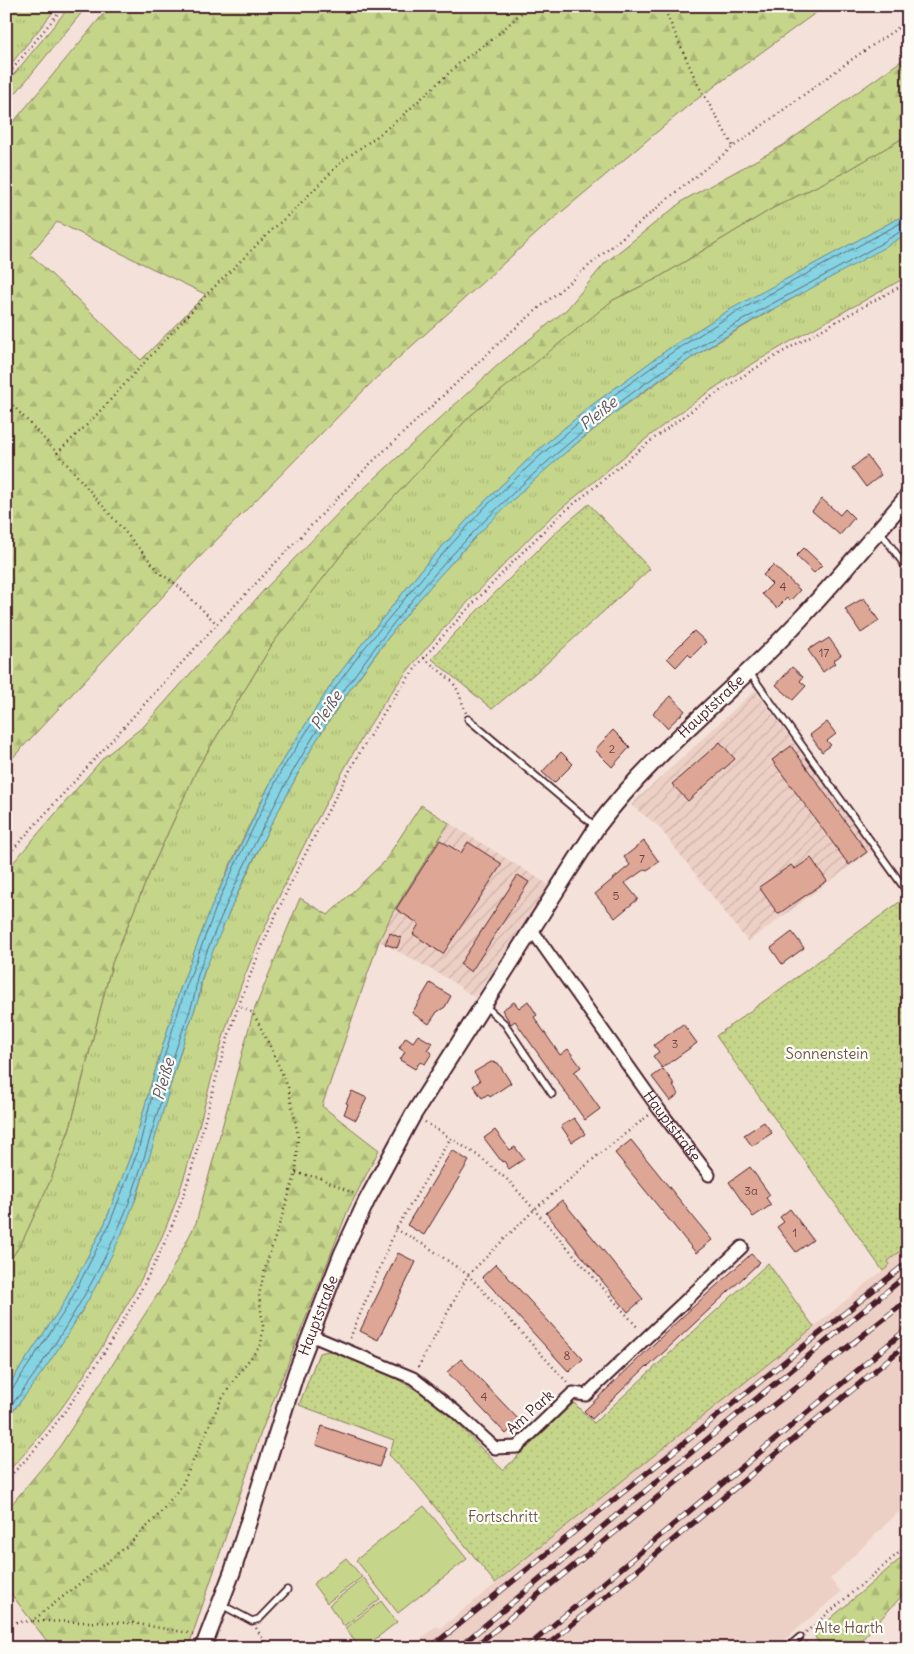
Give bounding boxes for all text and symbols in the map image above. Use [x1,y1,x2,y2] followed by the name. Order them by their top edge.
[575,391,622,434] water label: Pleiße
[780,579,787,594] house number: 4
[819,645,829,660] house number: 17
[673,670,748,742] street label: Hauptstraße
[306,686,347,733] water label: Pleiße
[609,741,616,756] house number: 2
[639,851,645,866] house number: 7
[613,888,620,903] house number: 5
[672,1036,679,1051] house number: 3
[786,1044,869,1063] park label: Sonnenstein
[147,1054,179,1102] water label: Pleiße
[640,1087,705,1165] street label: Hauptstraße
[744,1183,758,1198] house number: 3a
[793,1225,797,1240] house number: 1
[294,1273,342,1358] street label: Hauptstraße
[564,1348,571,1363] house number: 8
[502,1385,558,1438] street label: Am Park
[481,1389,488,1404] house number: 4
[468,1507,538,1526] park label: Fortschritt
[815,1618,884,1637] park label: Alte Harth

